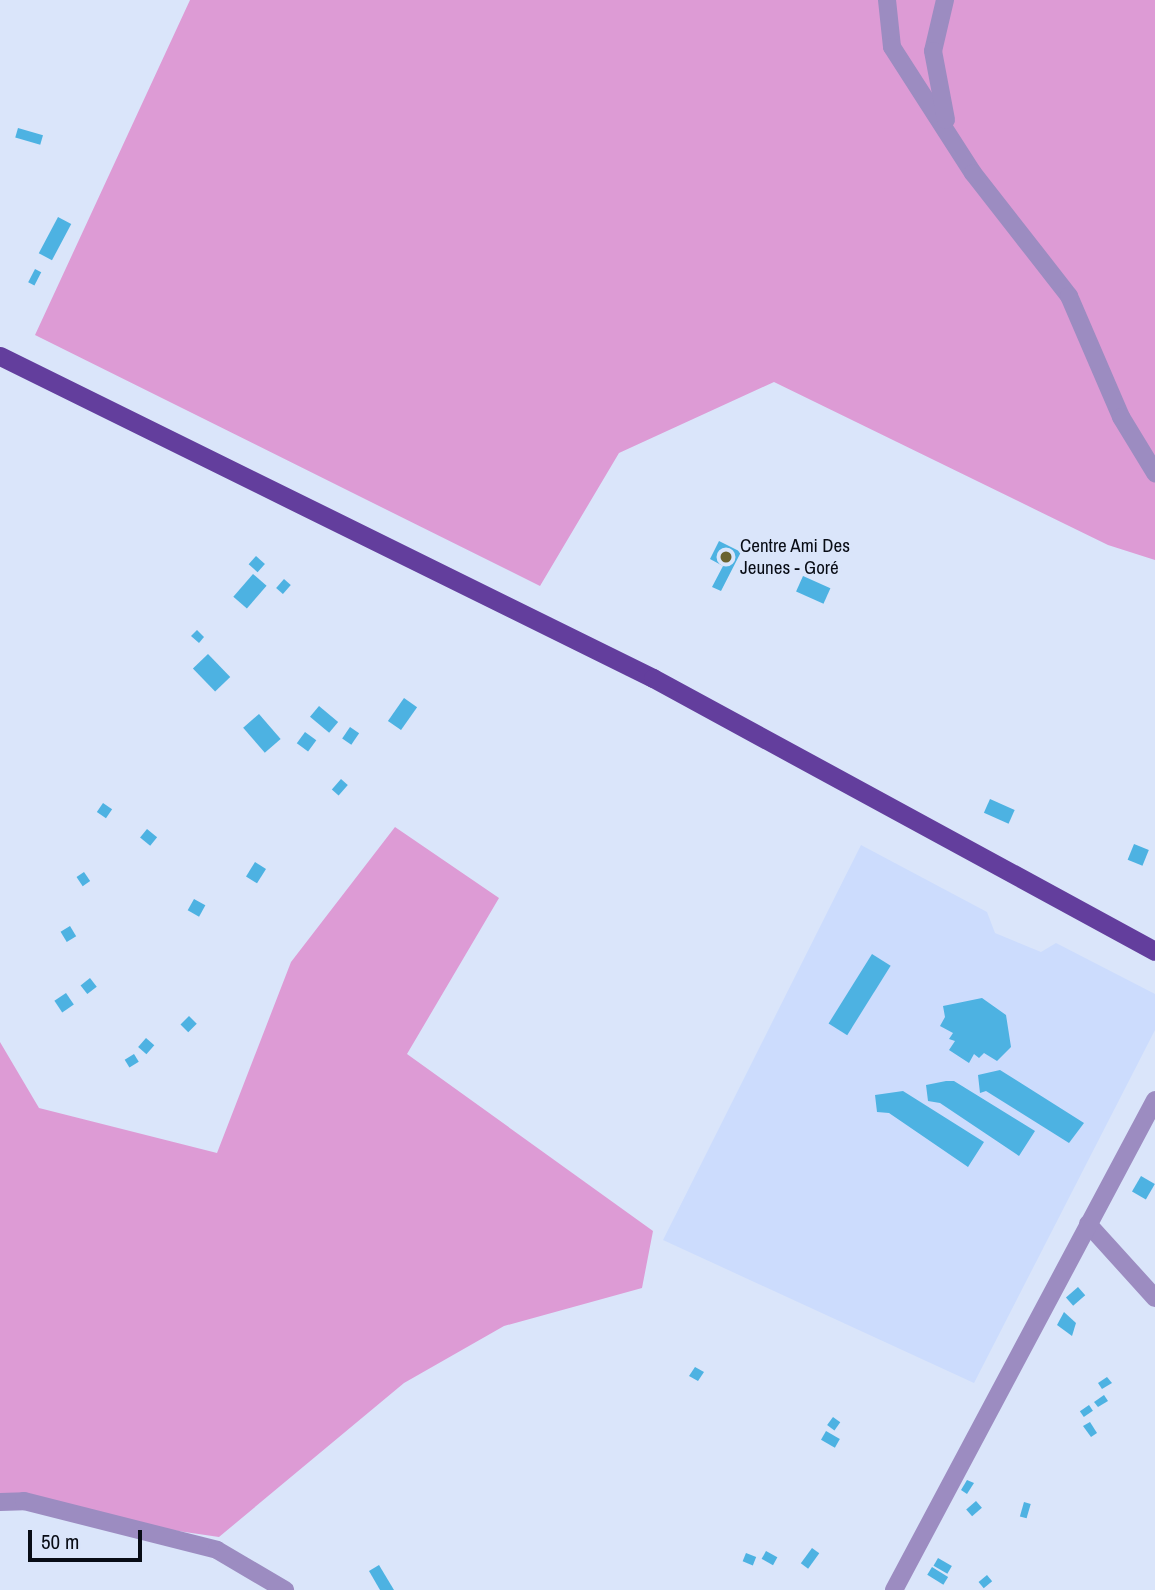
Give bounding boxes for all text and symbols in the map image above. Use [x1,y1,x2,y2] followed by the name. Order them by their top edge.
[740,535,851,579] place label: Centre Ami Des Jeunes - Goré
[718,549,734,565] marker: Centre Ami Des Jeunes - Goré
[32,1516,145,1560] scale bar
[41,1527,79,1556] text: 50 m

